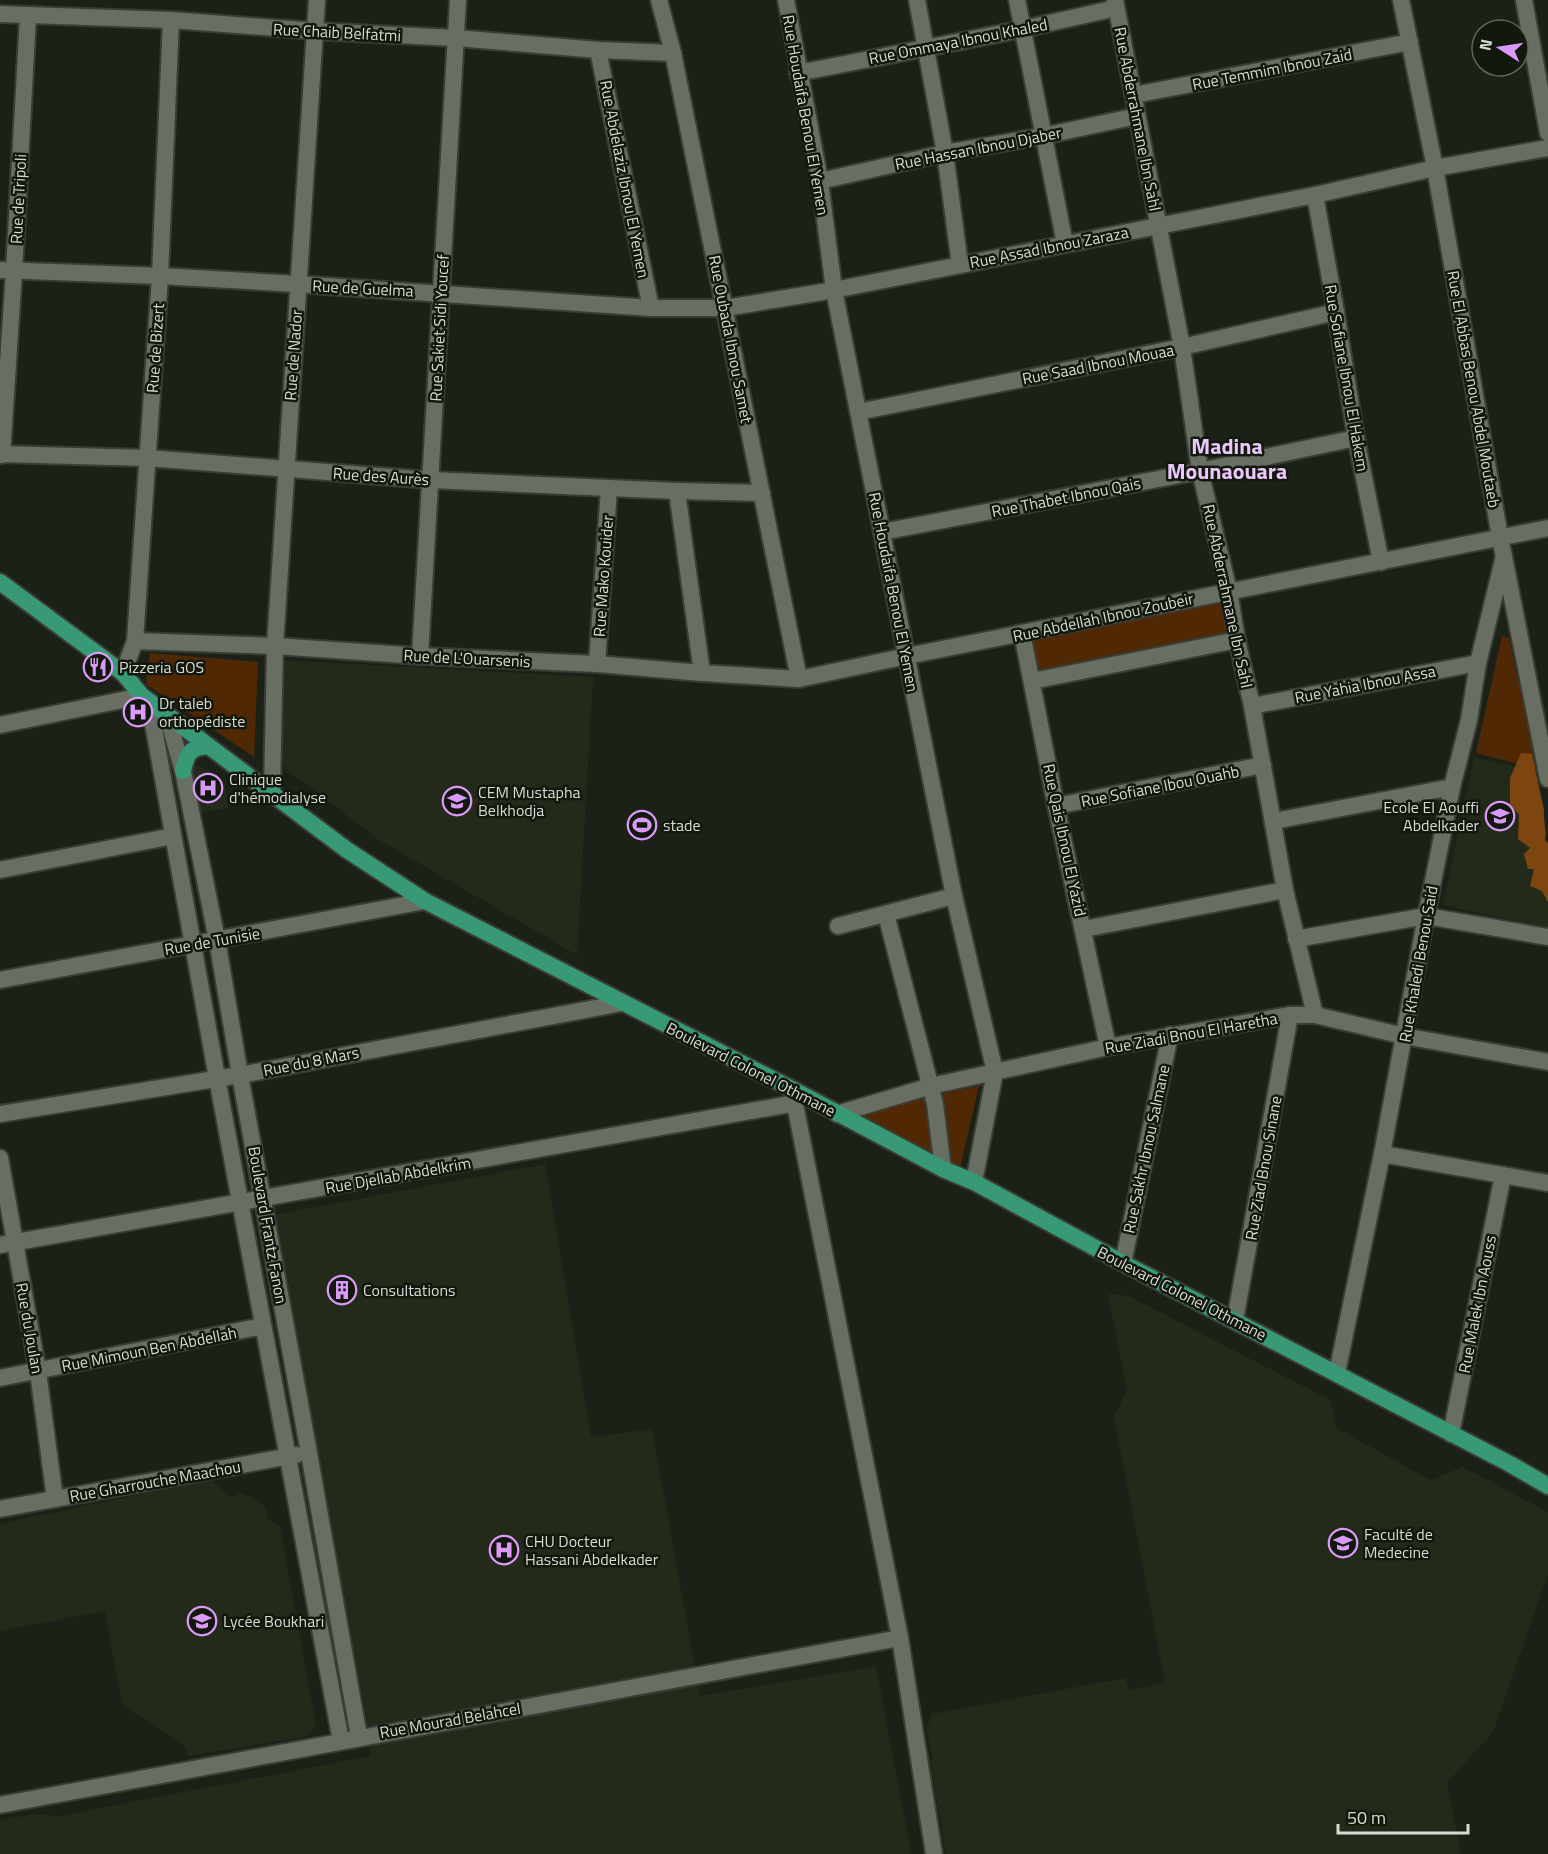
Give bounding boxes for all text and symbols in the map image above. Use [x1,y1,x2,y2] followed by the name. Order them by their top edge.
[867,12,1049,70] street label: Rue Ommaya Ibnou Khaled
[777,13,835,217] street label: Rue Houdaifa Benou El Yemen
[272,17,402,47] street label: Rue Chaib Belfatmi
[1470,18,1530,78] north arrow
[1108,25,1168,213] street label: Rue Abderrahmane Ibn Sahl
[1472,37,1498,53] text: N
[1190,42,1354,96] street label: Rue Temmim Ibnou Zaid
[594,78,656,280] street label: Rue Abdelaziz Ibnou El Yemen
[893,120,1064,176] street label: Rue Hassan Ibnou Djaber
[4,153,32,245] street label: Rue de Tripoli
[968,220,1130,274] street label: Rue Assad Ibnou Zaraza
[423,253,455,402] street label: Rue Sakiet Sidi Youcef
[703,253,759,425] street label: Rue Oubada Ibnou Samet
[1441,269,1507,509] street label: Rue El Abbas Benou Abdel Moutaeb
[312,273,414,303] street label: Rue de Guelma
[1319,283,1375,473] street label: Rue Sofiane Ibnou El Hakem
[140,302,170,394] street label: Rue de Bizert
[278,308,308,401] street label: Rue de Nador
[1020,337,1176,391] street label: Rue Saad Ibnou Mouaa
[1167,429,1287,488] district label: Madina Mounaouara
[332,461,430,491] street label: Rue des Aurès
[989,471,1143,523] street label: Rue Thabet Ibnou Qais
[863,490,925,694] street label: Rue Houdaifa Benou El Yemen
[1197,502,1259,690] street label: Rue Abderrahmane Ibn Sahl
[587,514,619,638] street label: Rue Mako Kouider
[1010,586,1196,648] street label: Rue Abdellah Ibnou Zoubeir
[403,643,531,673] street label: Rue de L'Ouarsenis
[82,651,114,683] restaurant icon: Pizzeria GOS
[119,655,204,679] place label: Pizzeria GOS
[1293,659,1437,709] street label: Rue Yahia Ibnou Assa
[159,691,245,733] place label: Dr taleb orthopédiste
[122,696,154,728] hospital icon: Dr taleb orthopédiste
[1079,759,1241,813] street label: Rue Sofiane Ibou Ouahb
[1037,762,1093,918] street label: Rue Qais Ibnou El Yazid
[229,767,326,809] place label: Clinique d'hémodialyse
[192,772,224,804] hospital icon: Clinique d'hémodialyse
[478,780,581,822] place label: CEM Mustapha Belkhodja
[441,785,473,817] school or university icon: CEM Mustapha Belkhodja
[1383,795,1479,837] place label: Ecole El Aouffi Abdelkader
[1484,800,1516,832] school or university icon: Ecole El Aouffi Abdelkader
[626,809,658,841] sports icon: stade
[663,813,701,837] place label: stade
[1392,884,1444,1044] street label: Rue Khaledi Benou Said
[162,921,262,961] street label: Rue de Tunisie
[1103,1006,1279,1060] street label: Rue Ziadi Bnou El Haretha
[662,1016,840,1122] street label: Boulevard Colonel Othmane
[261,1040,361,1082] street label: Rue du 8 Mars
[1116,1062,1176,1236] street label: Rue Sakhr Ibnou Salmane
[1238,1094,1288,1242] street label: Rue Ziad Bnou Sinane
[242,1144,294,1306] street label: Boulevard Frantz Fanon
[323,1150,473,1200] street label: Rue Djellab Abdelkrim
[1452,1233,1502,1375] street label: Rue Malek Ibn Aouss
[1093,1240,1271,1346] street label: Boulevard Colonel Othmane
[326,1274,358,1306] building icon: Consultations
[363,1278,455,1302] place label: Consultations
[10,1281,50,1375] street label: Rue du Joulan
[59,1320,239,1378] street label: Rue Mimoun Ben Abdellah
[68,1454,242,1508] street label: Rue Gharrouche Maachou
[1364,1522,1433,1564] place label: Faculté de Medecine
[1327,1527,1359,1559] school or university icon: Faculté de Medecine
[525,1529,659,1571] place label: CHU Docteur Hassani Abdelkader
[488,1534,520,1566] hospital icon: CHU Docteur Hassani Abdelkader
[186,1605,218,1637] school or university icon: Lycée Boukhari
[223,1609,324,1633] place label: Lycée Boukhari
[378,1696,522,1744] street label: Rue Mourad Belahcel
[1338,1797,1468,1835] scale bar
[1347,1804,1386,1831] text: 50 m

